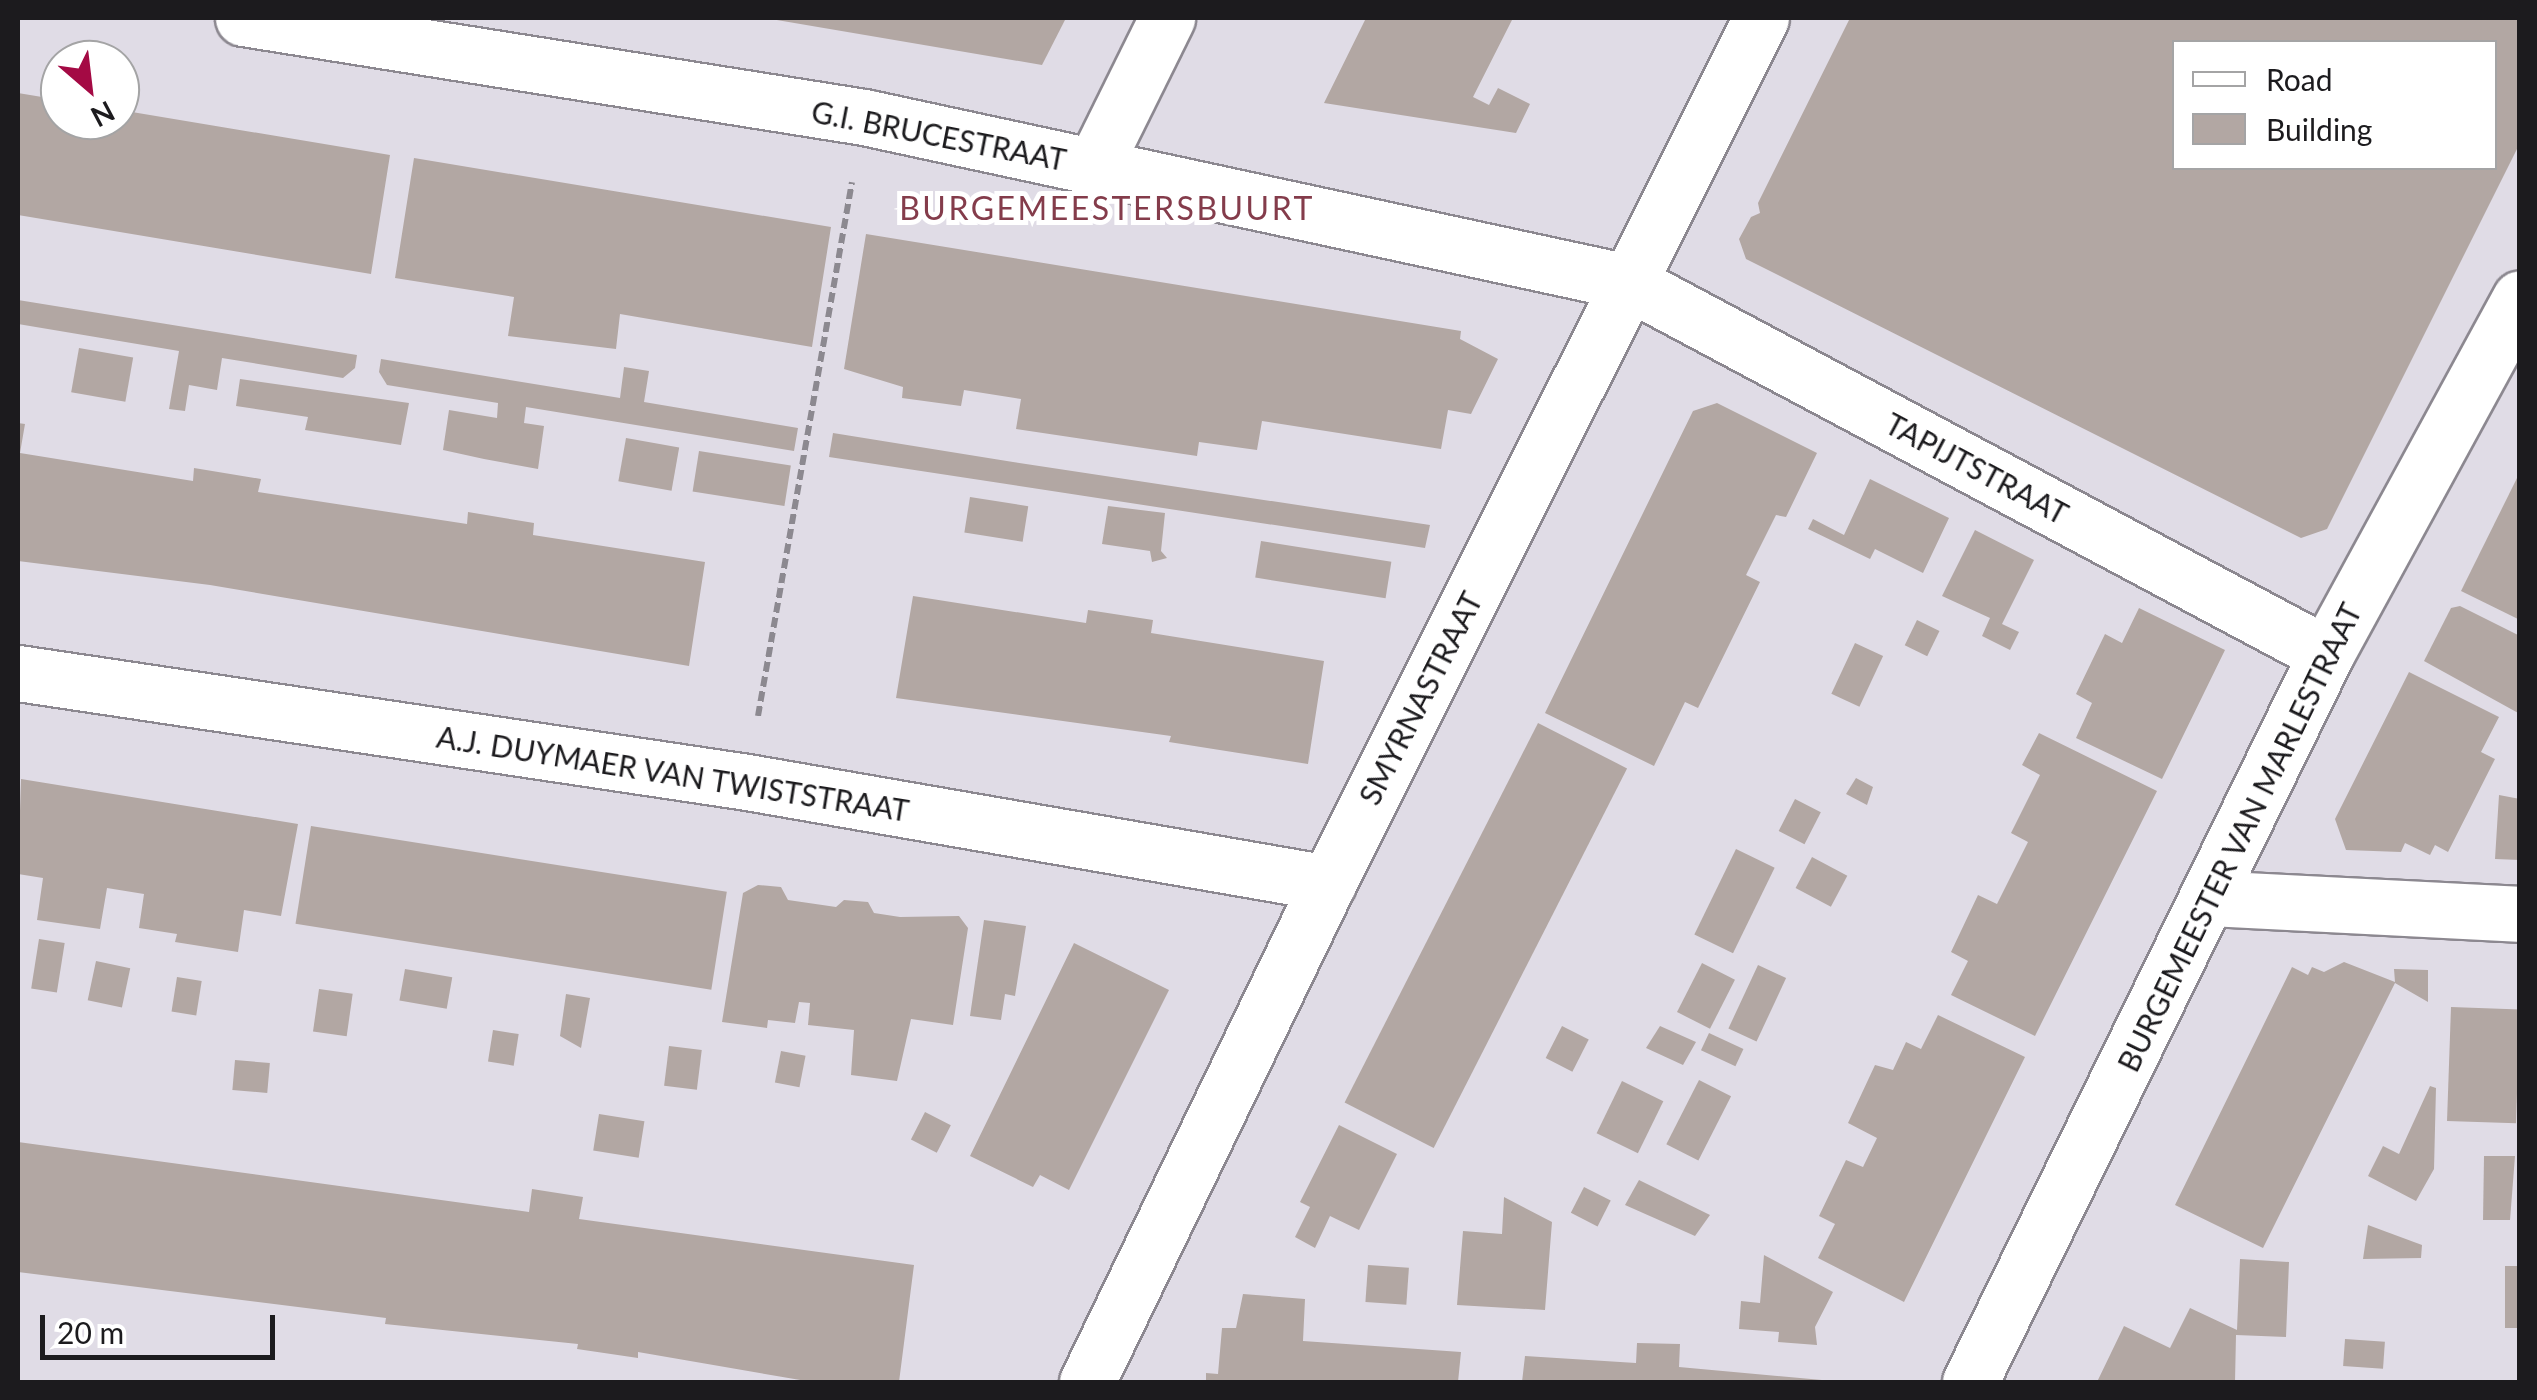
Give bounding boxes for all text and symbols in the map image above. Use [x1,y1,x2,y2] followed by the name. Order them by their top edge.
[40,40,140,140] north arrow
[2172,40,2497,170] legend
[2266,61,2333,97] text: Road
[809,93,1069,177] street label: G.I. BRUCESTRAAT
[86,95,121,135] text: N
[2266,111,2372,147] text: Building
[899,189,1315,227] district label: BURGEMEESTERSBUURT
[1880,405,2074,531] street label: TAPIJTSTRAAT
[1351,586,1489,810] street label: SMYRNASTRAAT
[2109,596,2369,1078] street label: BURGEMEESTER VAN MARLESTRAAT
[433,718,913,828] street label: A.J. DUYMAER VAN TWISTSTRAAT
[45,1295,280,1357] scale bar
[57,1314,124,1350] text: 20 m

